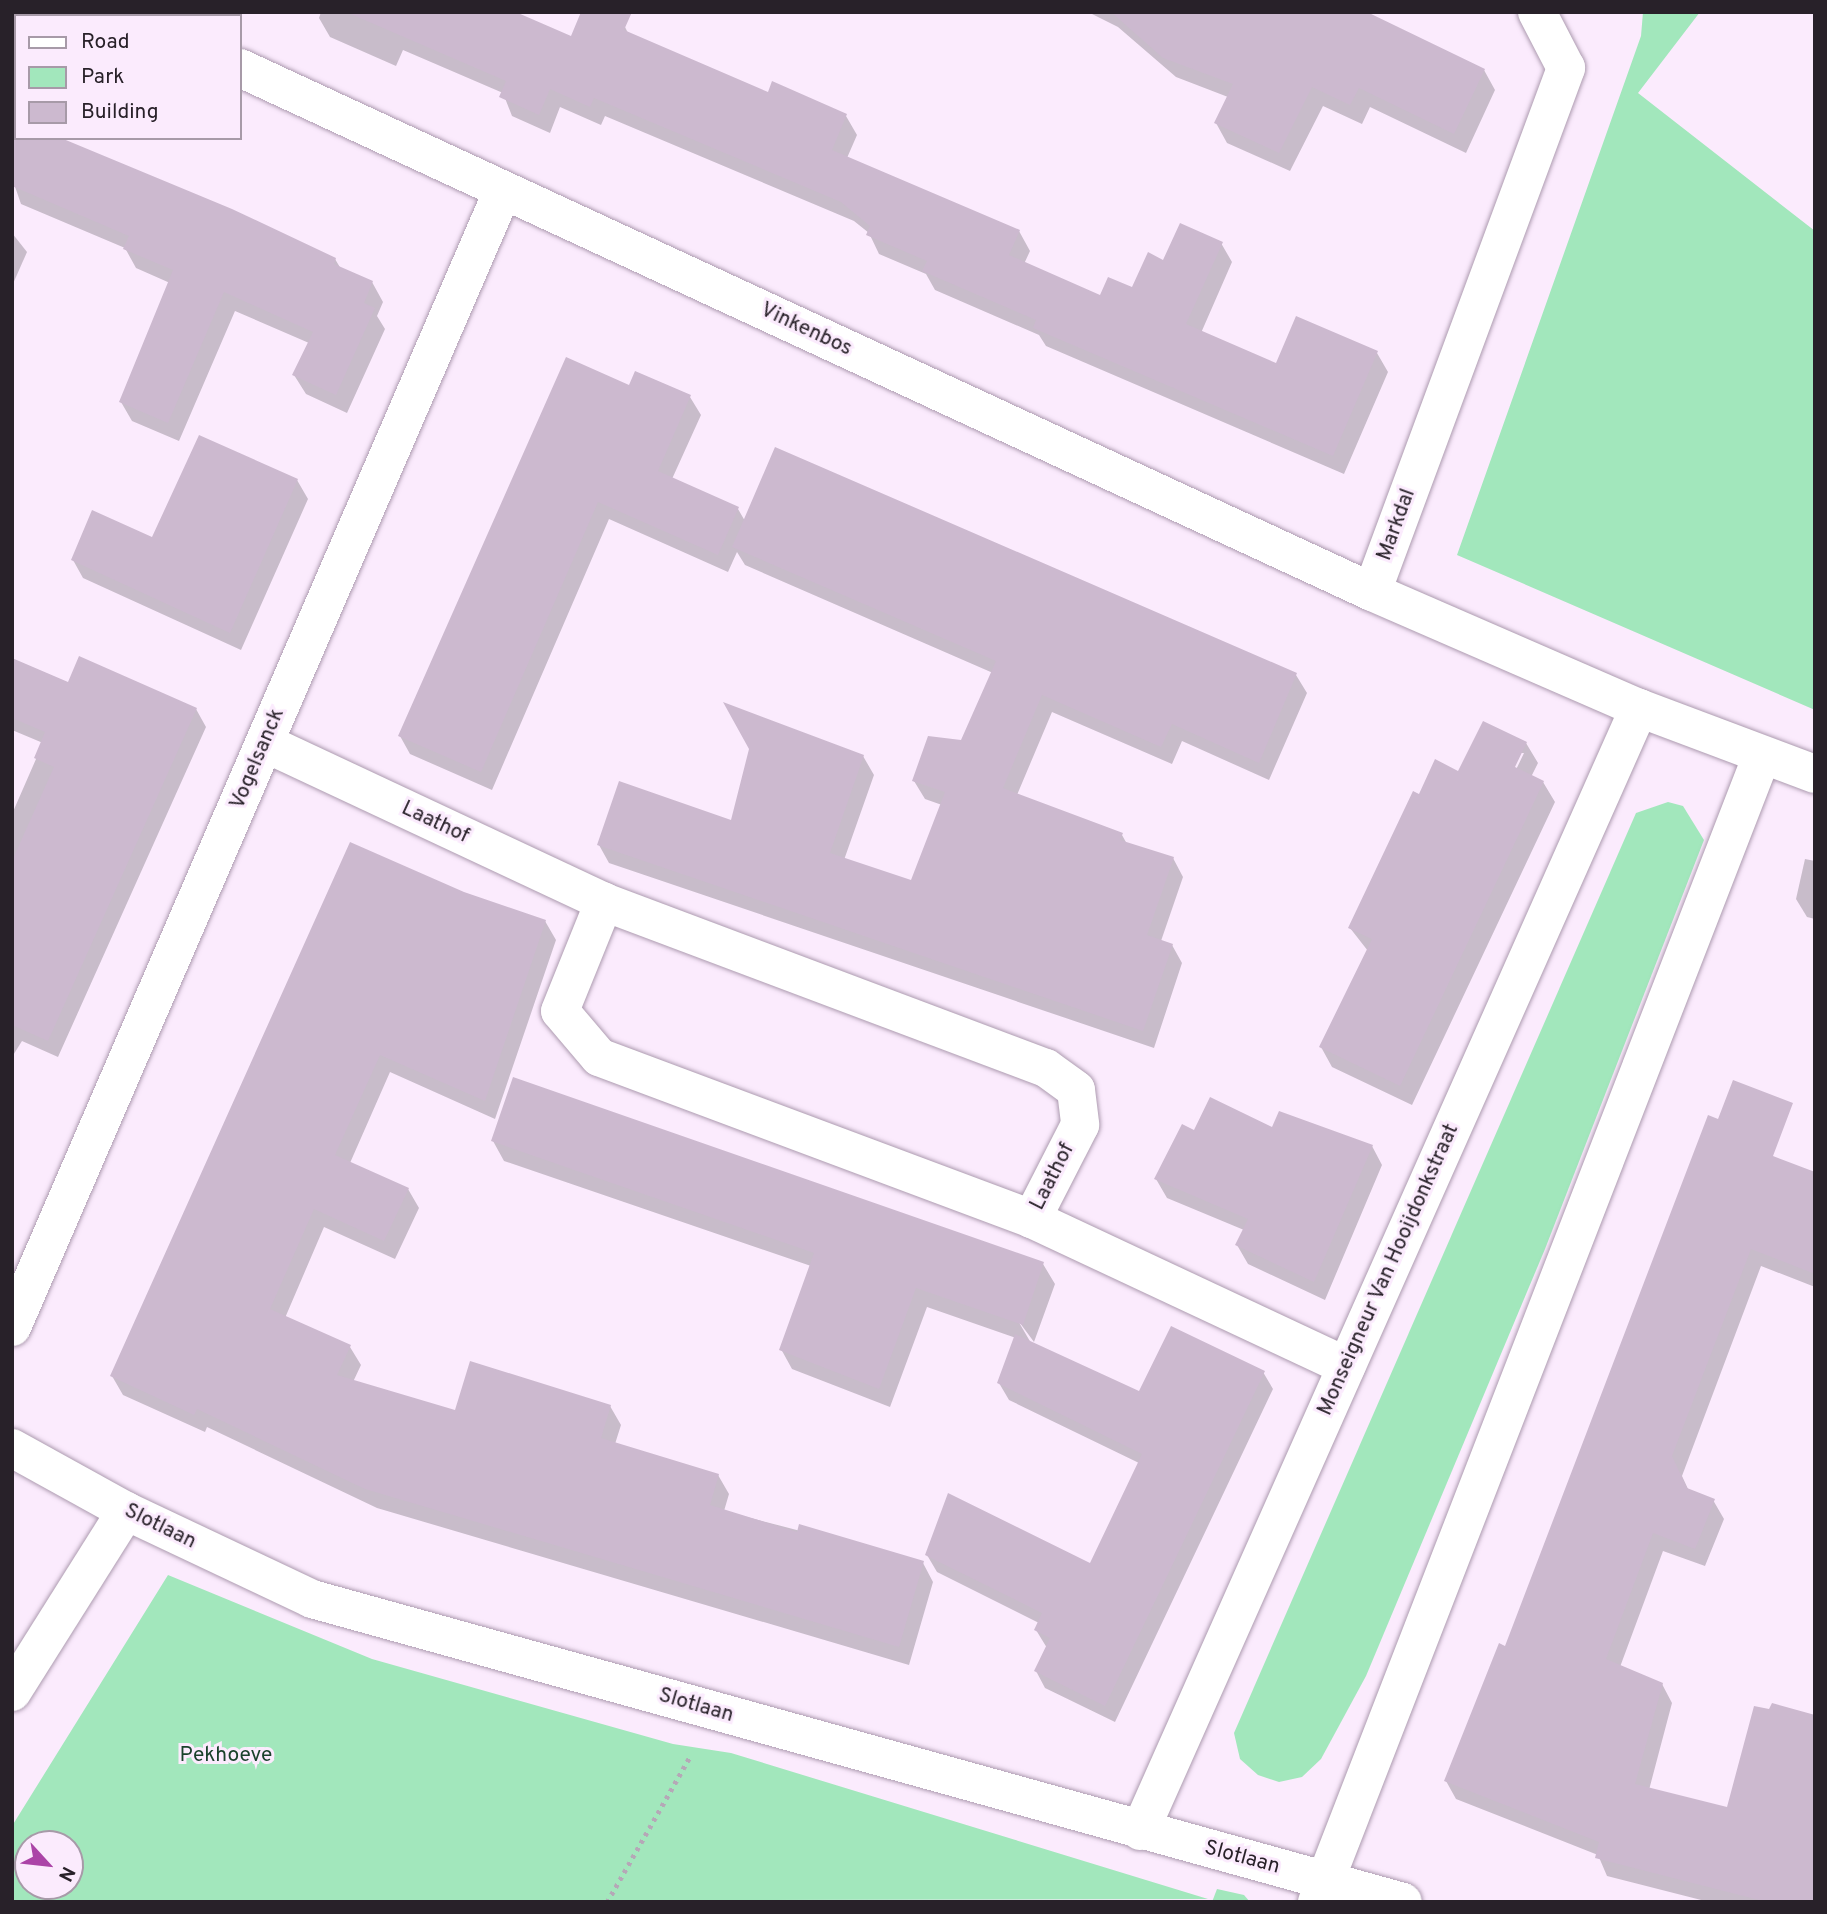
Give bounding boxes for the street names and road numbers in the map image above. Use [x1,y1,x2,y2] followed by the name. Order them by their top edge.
[756,298,856,362] street label: Vinkenbos
[1372,486,1422,564] street label: Markdal
[225,705,291,813] street label: Vogelsanck
[397,796,473,850] street label: Laathof
[1313,1120,1465,1420] street label: Monseigneur Van Hooijdonkstraat
[1025,1139,1081,1215] street label: Laathof
[120,1499,200,1555] street label: Slotlaan
[656,1683,736,1729] street label: Slotlaan
[1202,1836,1282,1880] street label: Slotlaan

